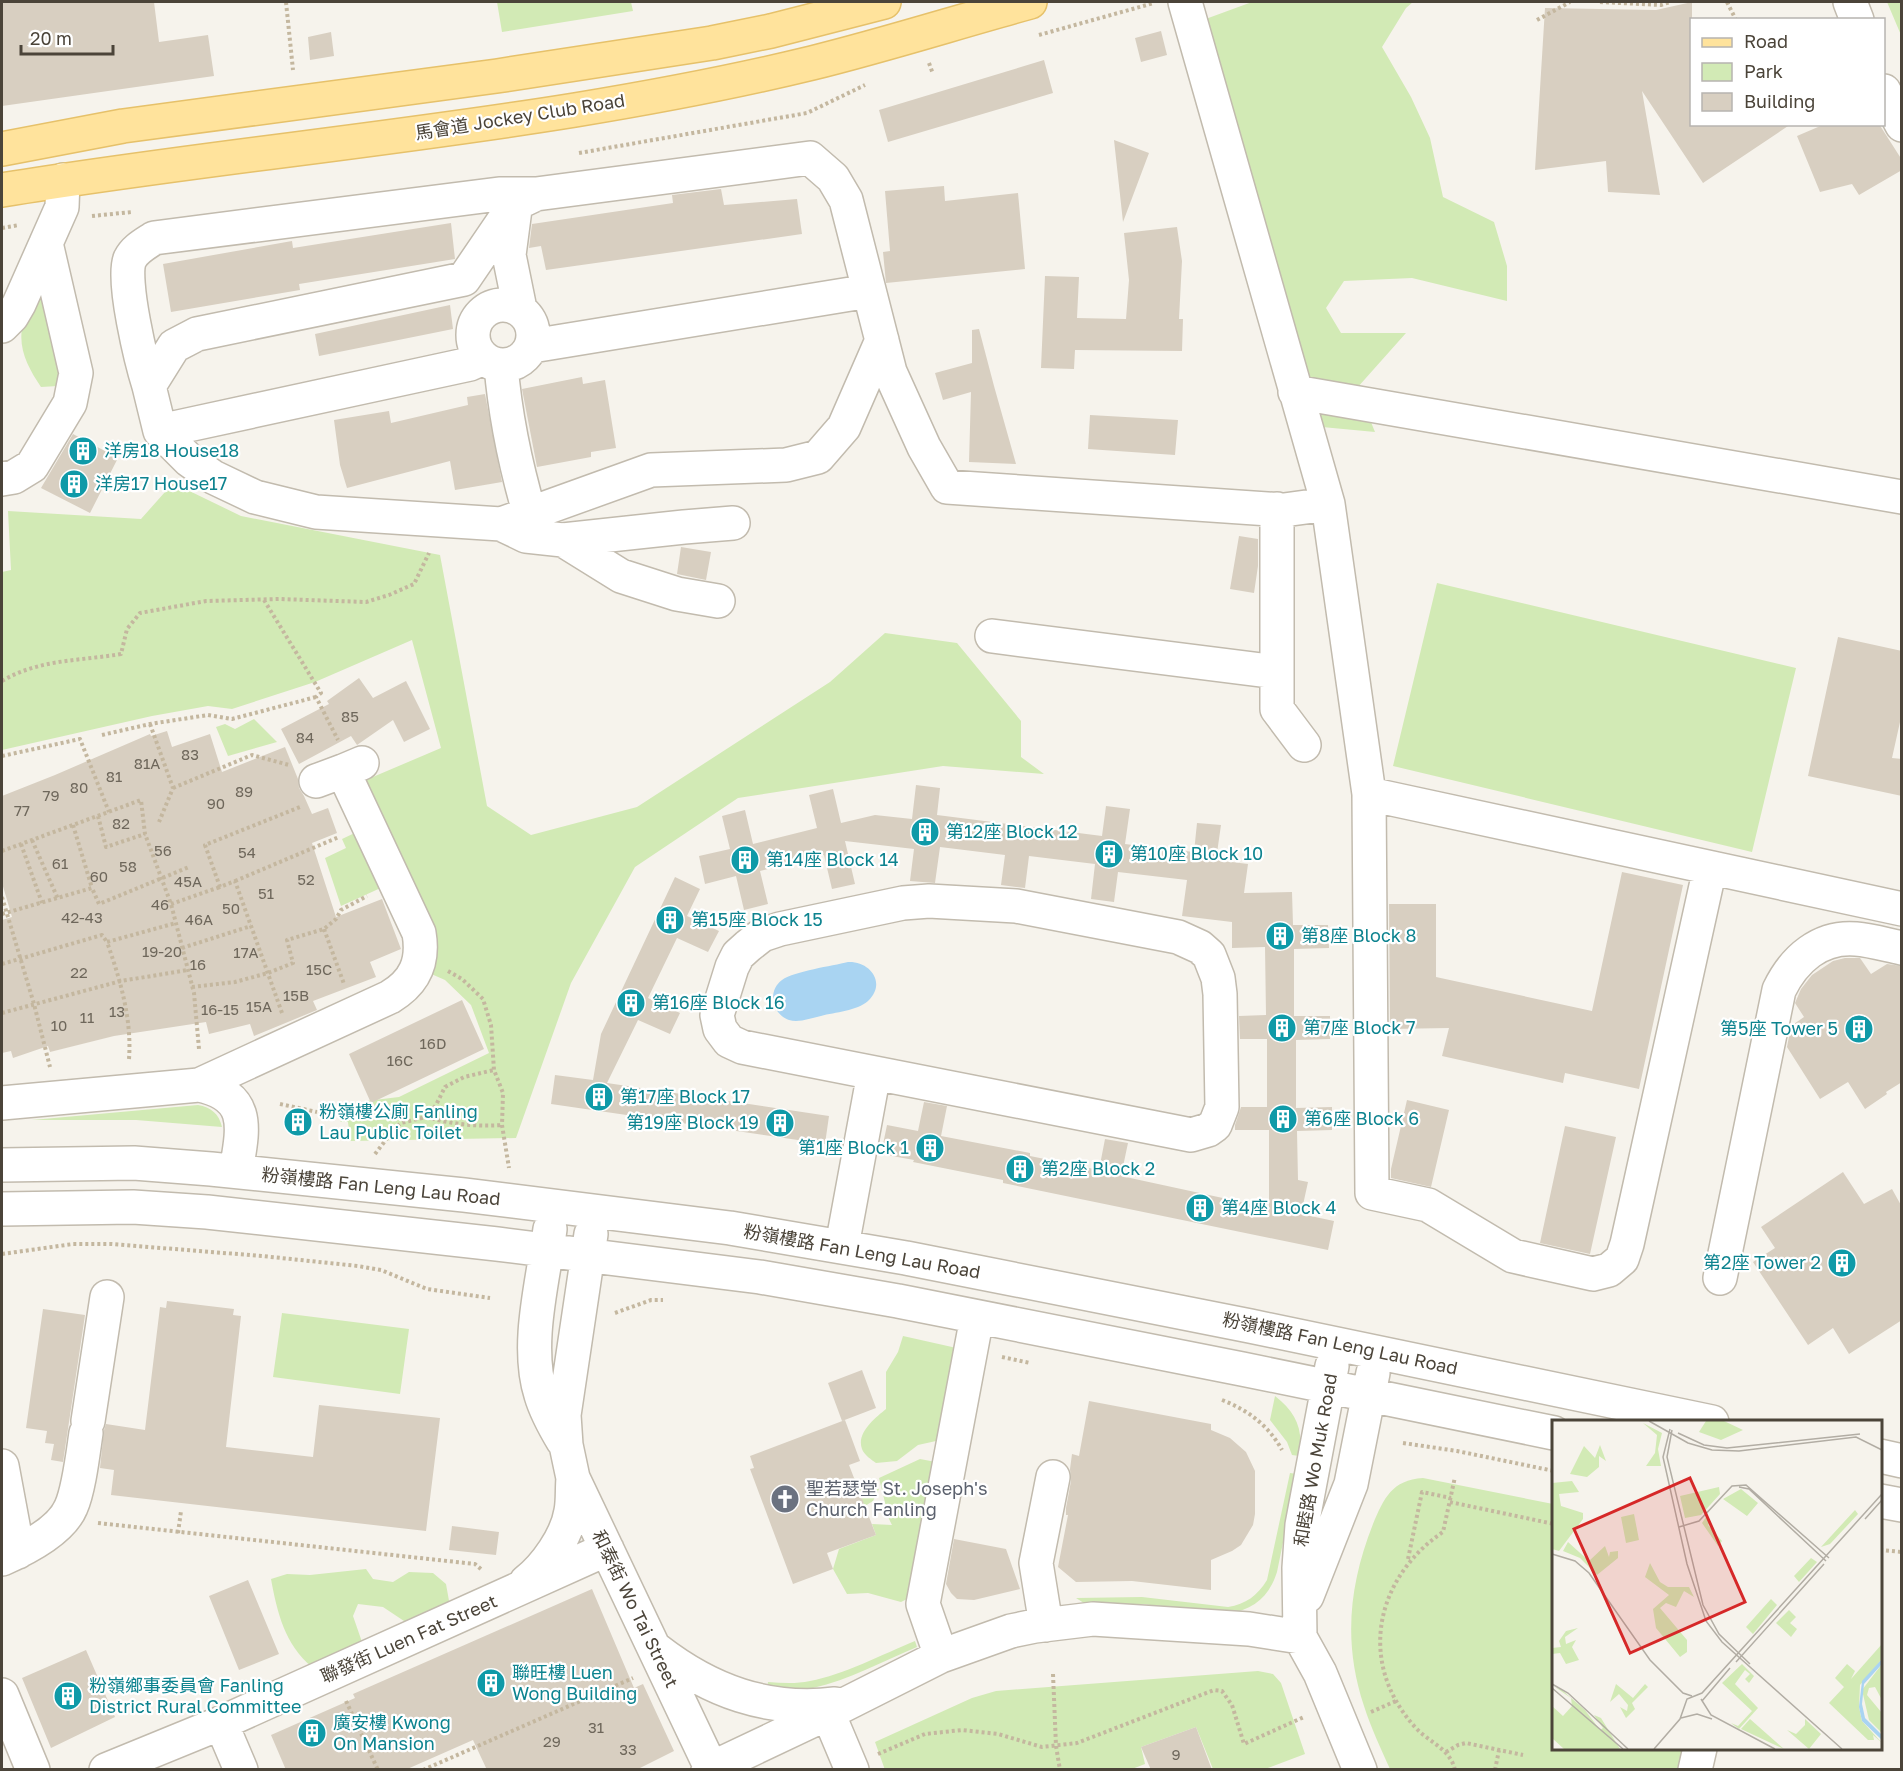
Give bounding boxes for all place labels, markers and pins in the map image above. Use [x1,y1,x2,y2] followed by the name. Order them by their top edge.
[67,435,99,467] building icon: 洋房18 House18
[104,439,239,461] place label: 洋房18 House18
[58,468,90,500] building icon: 洋房17 House17
[95,472,227,494] place label: 洋房17 House17
[909,816,941,848] building icon: 第12座 Block 12
[946,820,1078,842] place label: 第12座 Block 12
[1093,838,1125,870] building icon: 第10座 Block 10
[1130,842,1263,864] place label: 第10座 Block 10
[729,844,761,876] building icon: 第14座 Block 14
[766,848,899,870] place label: 第14座 Block 14
[654,904,686,936] building icon: 第15座 Block 15
[691,908,823,930] place label: 第15座 Block 15
[1264,920,1296,952] building icon: 第8座 Block 8
[1301,924,1416,946] place label: 第8座 Block 8
[615,987,647,1019] building icon: 第16座 Block 16
[652,991,785,1013] place label: 第16座 Block 16
[1266,1012,1298,1044] building icon: 第7座 Block 7
[1843,1013,1875,1045] building icon: 第5座 Tower 5
[1303,1016,1416,1038] place label: 第7座 Block 7
[1720,1017,1838,1039] place label: 第5座 Tower 5
[583,1081,615,1113] building icon: 第17座 Block 17
[620,1085,750,1107] place label: 第17座 Block 17
[319,1100,478,1143] place label: 粉嶺樓公廁 Fanling Lau Public Toilet
[1267,1103,1299,1135] building icon: 第6座 Block 6
[282,1106,314,1138] building icon: 粉嶺樓公廁 Fanling Lau Public Toilet
[764,1107,796,1139] building icon: 第19座 Block 19
[1304,1107,1419,1129] place label: 第6座 Block 6
[626,1111,759,1133] place label: 第19座 Block 19
[914,1132,946,1164] building icon: 第1座 Block 1
[798,1136,909,1158] place label: 第1座 Block 1
[1004,1153,1036,1185] building icon: 第2座 Block 2
[1041,1157,1155,1179] place label: 第2座 Block 2
[1184,1192,1216,1224] building icon: 第4座 Block 4
[1221,1196,1336,1218] place label: 第4座 Block 4
[1826,1247,1858,1279] building icon: 第2座 Tower 2
[1703,1251,1821,1273] place label: 第2座 Tower 2
[806,1477,988,1520] place label: 聖若瑟堂 St. Joseph's Church Fanling
[769,1483,801,1515] church icon: 聖若瑟堂 St. Joseph's Church Fanling
[512,1661,637,1704] place label: 聯旺樓 Luen Wong Building
[475,1667,507,1699] building icon: 聯旺樓 Luen Wong Building
[89,1674,301,1717] place label: 粉嶺鄉事委員會 Fanling District Rural Committee
[52,1680,84,1712] building icon: 粉嶺鄉事委員會 Fanling District Rural Committee
[333,1711,451,1754] place label: 廣安樓 Kwong On Mansion
[296,1717,328,1749] building icon: 廣安樓 Kwong On Mansion

